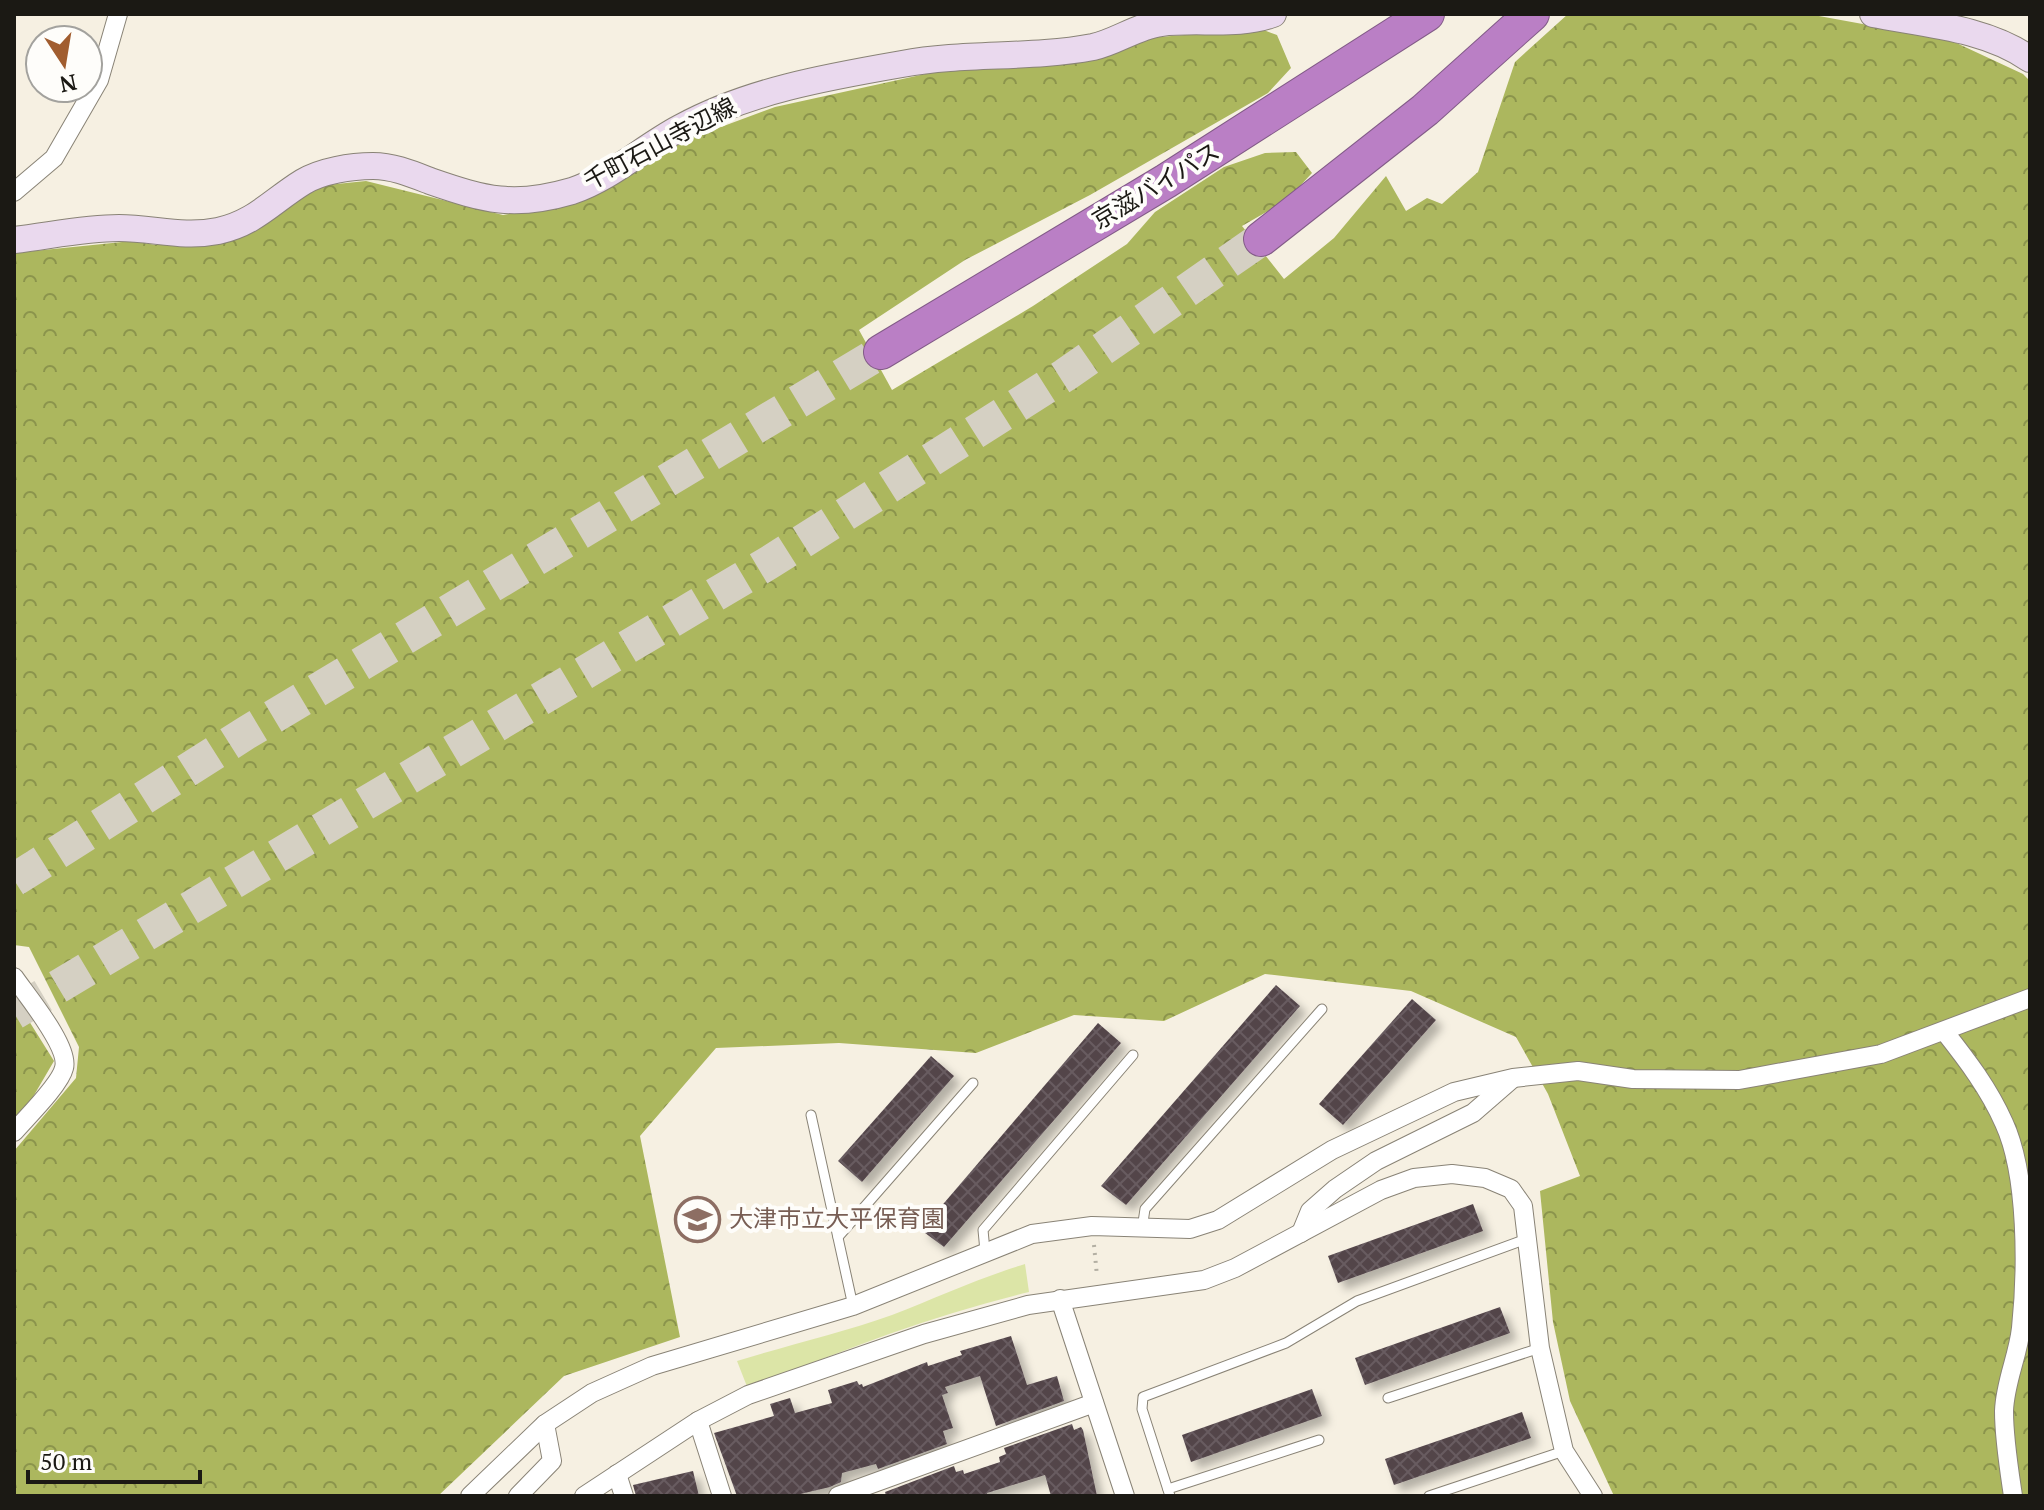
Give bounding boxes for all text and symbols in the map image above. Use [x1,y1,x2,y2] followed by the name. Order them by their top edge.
[24,24,104,104] north arrow
[57,68,79,100] text: N
[578,90,741,197] street label: 千町石山寺辺線
[1086,134,1225,236] street label: 京滋バイパス
[674,1195,722,1243] school or university icon: 大津市立大平保育園
[729,1202,945,1234] place label: 大津市立大平保育園
[28,1434,200,1484] scale bar
[40,1445,92,1477] text: 50 m

